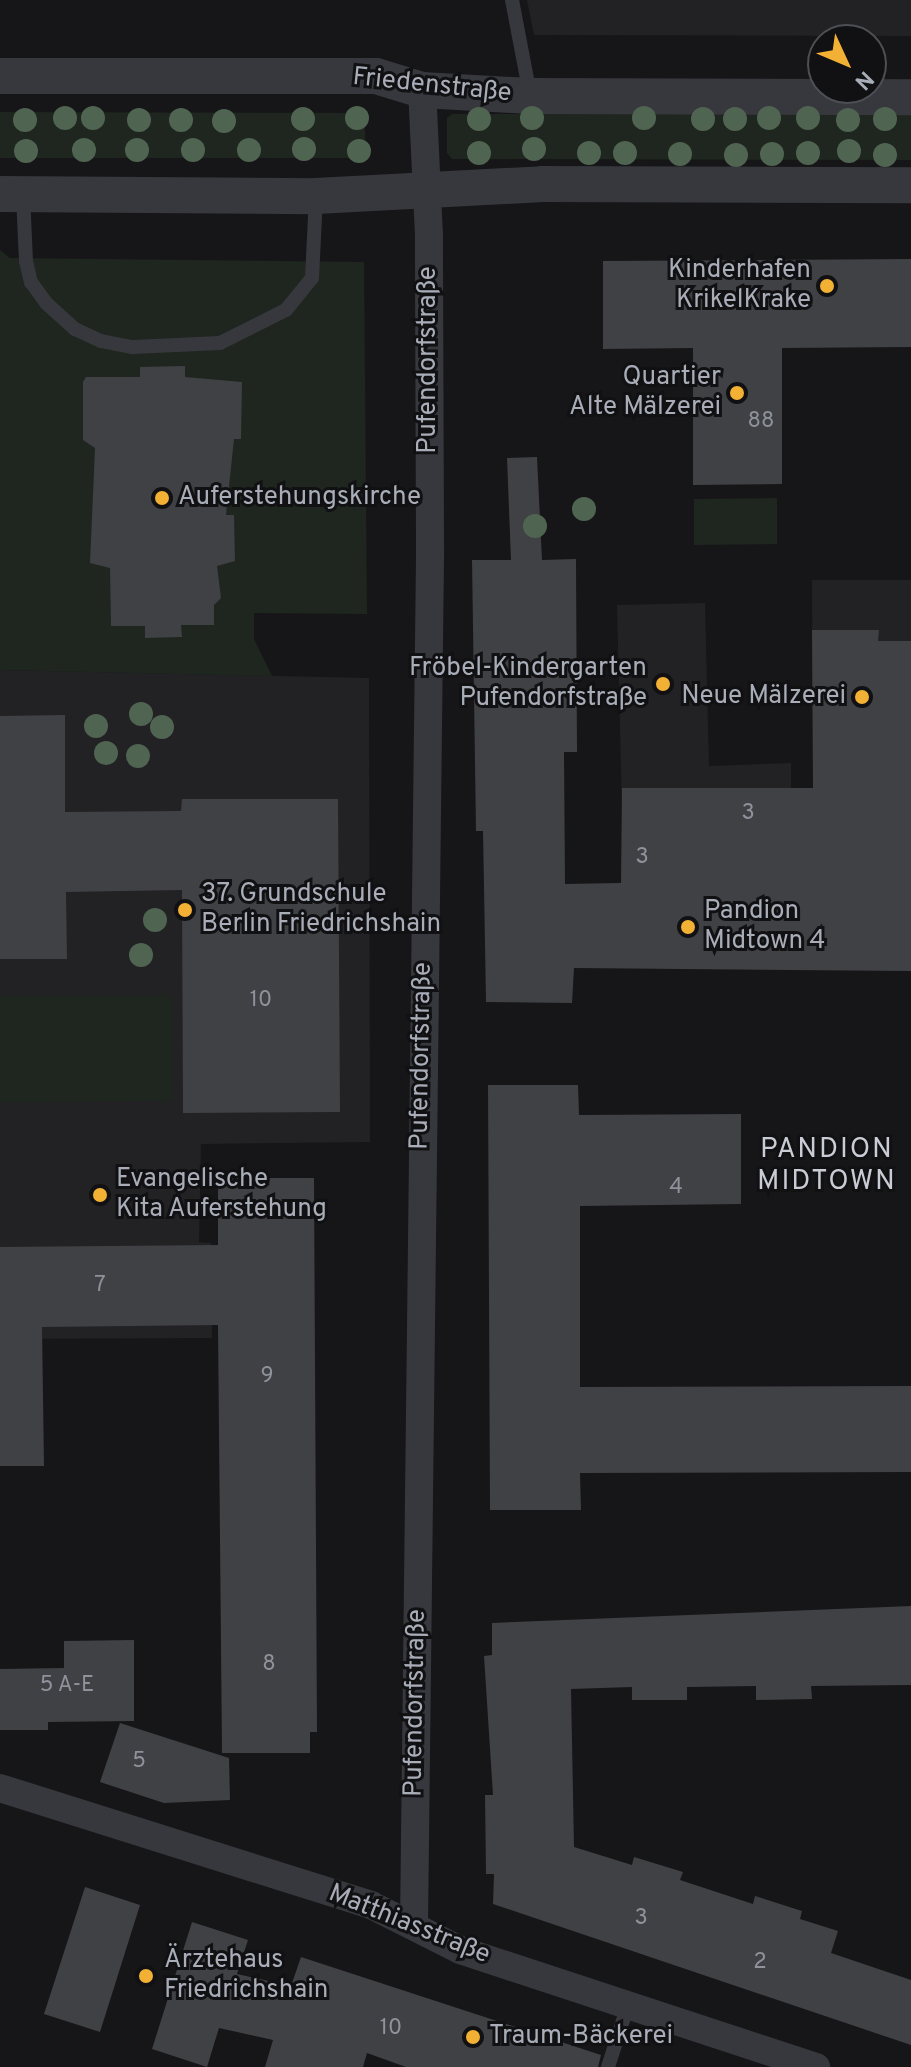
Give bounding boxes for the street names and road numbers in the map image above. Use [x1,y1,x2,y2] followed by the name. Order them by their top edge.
[351,62,513,110] street label: Friedenstraße
[413,266,445,454] street label: Pufendorfstraße
[405,962,439,1150] street label: Pufendorfstraße
[399,1609,433,1797] street label: Pufendorfstraße
[324,1878,494,1972] street label: Matthiasstraße

